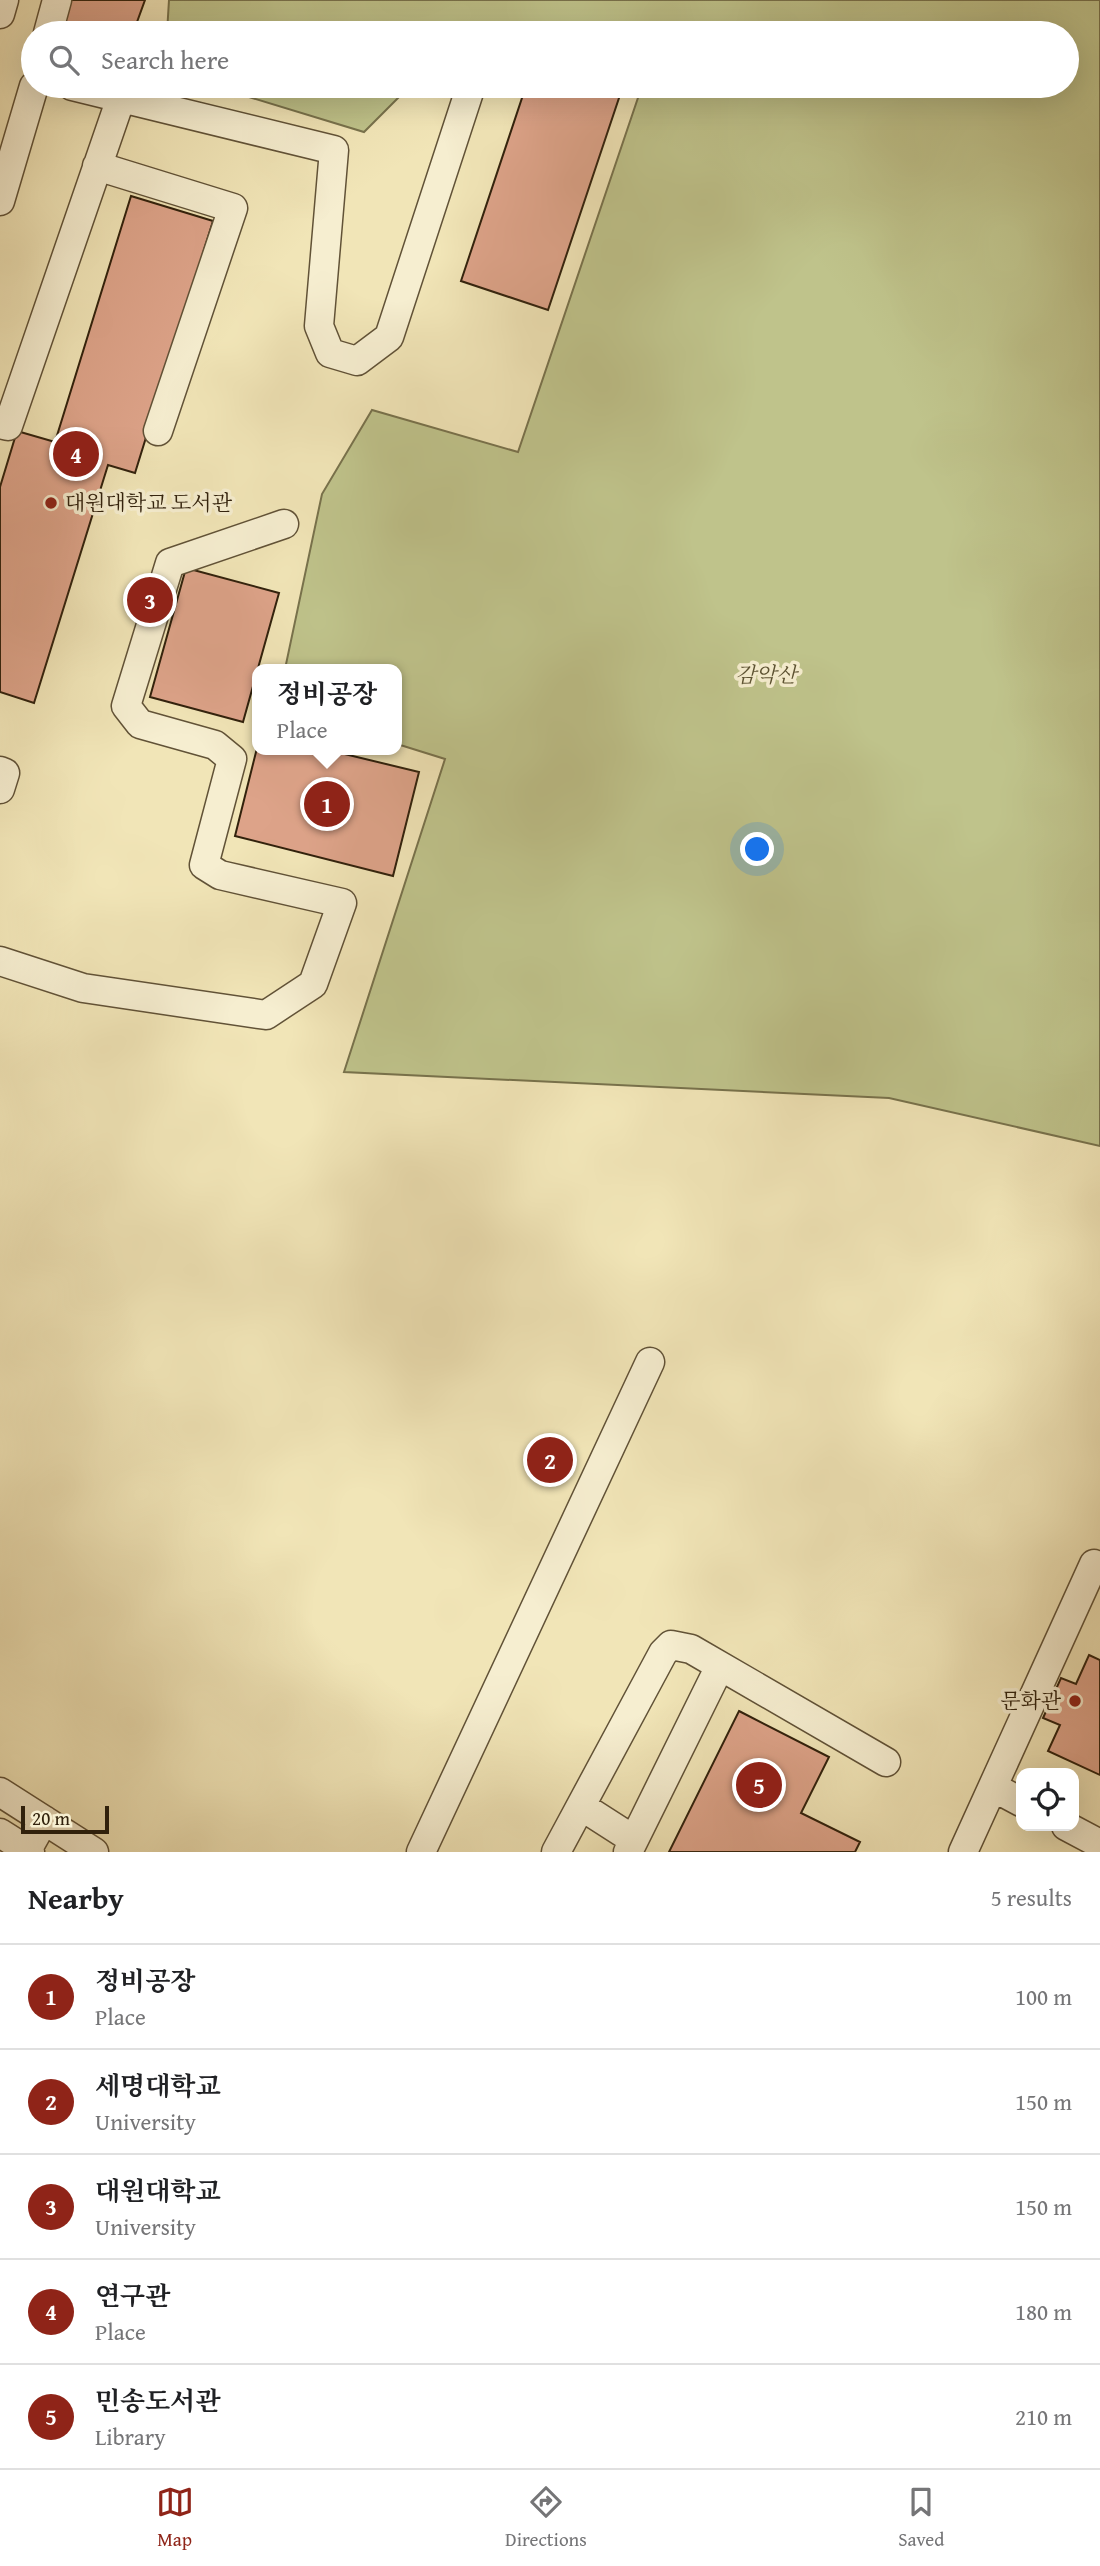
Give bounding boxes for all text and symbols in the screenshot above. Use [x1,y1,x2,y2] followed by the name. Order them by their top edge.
[21,21,1079,98] search box
[101,40,229,79] text: Search here
[45,41,83,79] icon: search
[53,428,99,480] pin: 4
[65,487,233,518] place label: 대원대학교 도서관
[43,495,59,511] marker: 대원대학교 도서관
[127,574,173,626] pin: 3
[736,659,799,690] park label: 감악산
[252,664,402,755] popup
[277,674,377,713] text: 정비공장
[277,713,327,746] text: Place
[304,778,350,830] pin: 1
[740,832,774,866] your location
[527,1434,573,1486] pin: 2
[1000,1685,1062,1716] place label: 문화관
[1067,1693,1083,1709] marker: 문화관
[736,1759,782,1811] pin: 5
[1016,1768,1079,1831] map controls
[1016,1768,1079,1831] button: locate
[21,1803,108,1835] scale bar
[32,1804,70,1832] text: 20 m
[28,1876,124,1920] text: Nearby
[991,1881,1072,1914] text: 5 results
[95,1961,195,2000] text: 정비공장
[45,1980,57,2013] text: 1
[1015,1980,1072,2013] text: 100 m
[95,2000,146,2033] text: Place
[95,2066,221,2105] text: 세명대학교
[45,2085,57,2118] text: 2
[1015,2085,1072,2118] text: 150 m
[95,2105,196,2138] text: University
[95,2171,221,2210] text: 대원대학교
[45,2190,57,2223] text: 3
[1015,2190,1072,2223] text: 150 m
[95,2210,196,2243] text: University
[95,2276,170,2315] text: 연구관
[45,2295,57,2328] text: 4
[1015,2295,1072,2328] text: 180 m
[95,2315,146,2348] text: Place
[95,2381,221,2420] text: 민송도서관
[45,2400,57,2433] text: 5
[1015,2400,1072,2433] text: 210 m
[95,2420,166,2453] text: Library
[156,2483,194,2553] tab: Map
[505,2483,587,2553] tab: Directions
[898,2483,944,2553] tab: Saved

